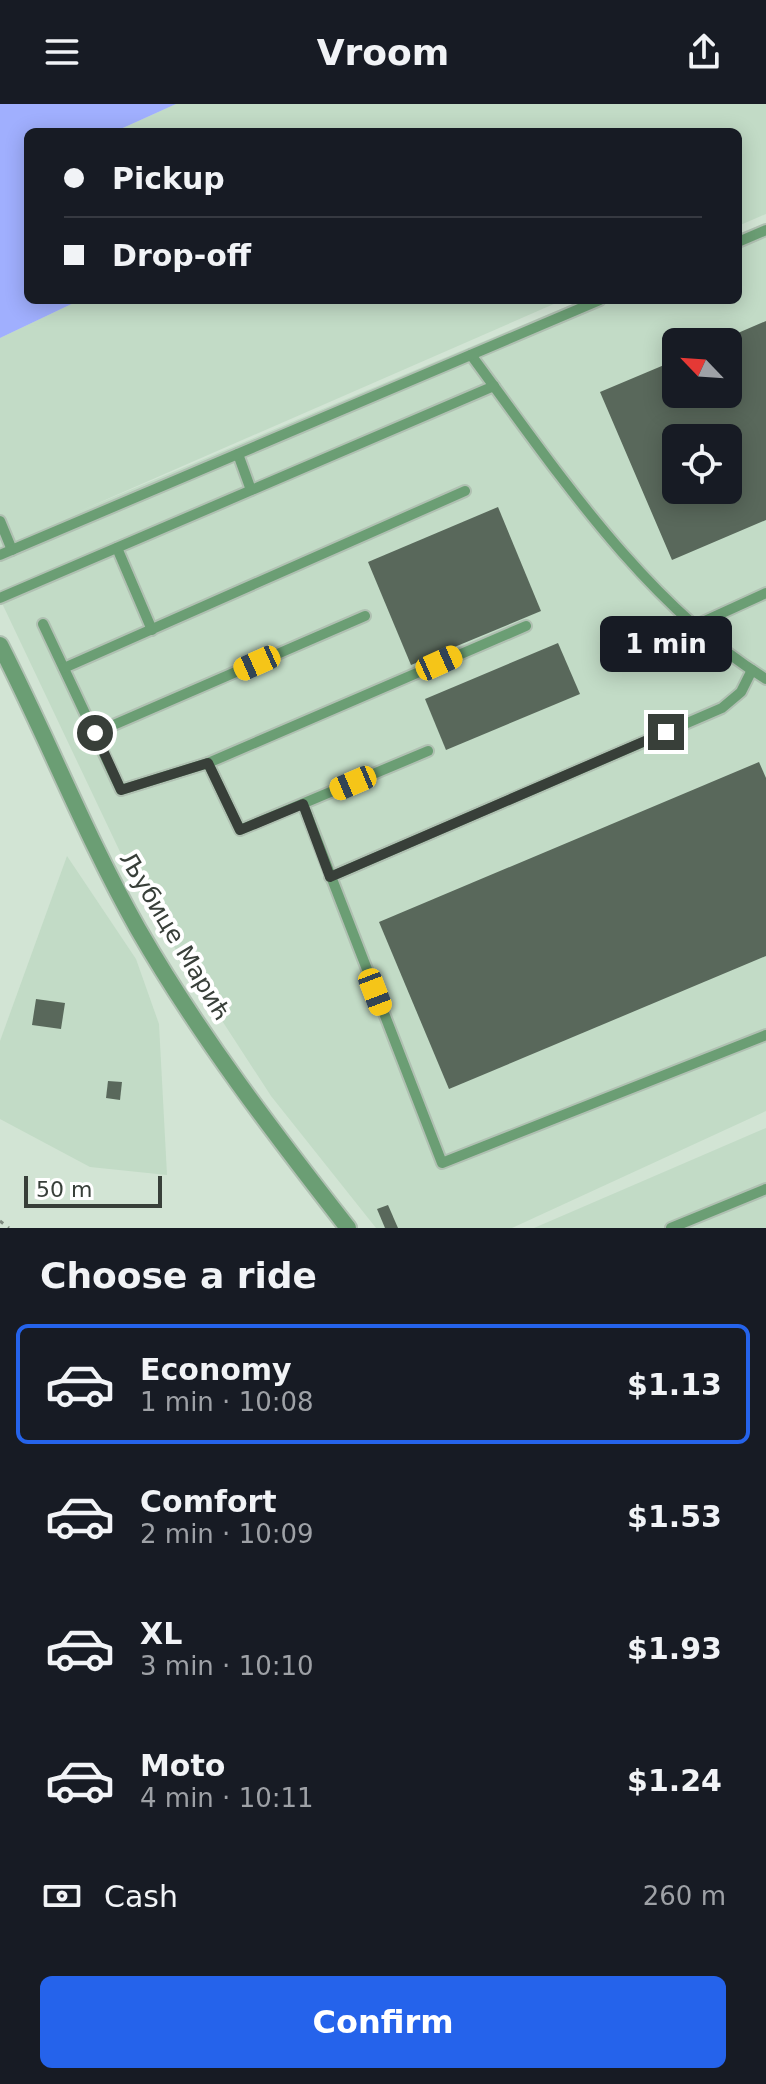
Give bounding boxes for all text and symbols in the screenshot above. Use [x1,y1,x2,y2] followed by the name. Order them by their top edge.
[40,30,84,74] icon: menu
[682,30,726,74] icon: share
[317,32,449,73] text: Vroom
[112,161,225,196] text: Pickup
[112,238,251,273] text: Drop-off
[662,328,742,408] north arrow
[662,328,742,504] map controls
[662,424,742,504] button: locate
[600,616,732,672] callout: 1 min
[625,629,707,659] text: 1 min
[230,642,284,684] car
[412,642,466,684] car
[648,714,684,750] route end
[77,715,113,751] route start
[326,763,380,803] car
[114,847,236,1025] street label: Љубице Марић
[355,965,395,1019] car
[24,1172,162,1208] scale bar
[36,1177,92,1202] text: 50 m
[40,1255,317,1296] text: Choose a ride
[44,1348,116,1420] icon: car
[140,1352,292,1387] text: Economy
[627,1367,722,1402] text: $1.13
[140,1387,314,1417] text: 1 min · 10:08
[44,1480,116,1552] icon: car
[140,1484,277,1519] text: Comfort
[627,1499,722,1534] text: $1.53
[140,1519,314,1549] text: 2 min · 10:09
[44,1612,116,1684] icon: car
[140,1616,182,1651] text: XL
[627,1631,722,1666] text: $1.93
[140,1651,314,1681] text: 3 min · 10:10
[44,1744,116,1816] icon: car
[140,1748,225,1783] text: Moto
[627,1763,722,1798] text: $1.24
[140,1783,314,1813] text: 4 min · 10:11
[40,1874,84,1918] icon: cash
[104,1879,178,1914] text: Cash
[643,1881,726,1911] text: 260 m
[40,1976,726,2068] button: Confirm

